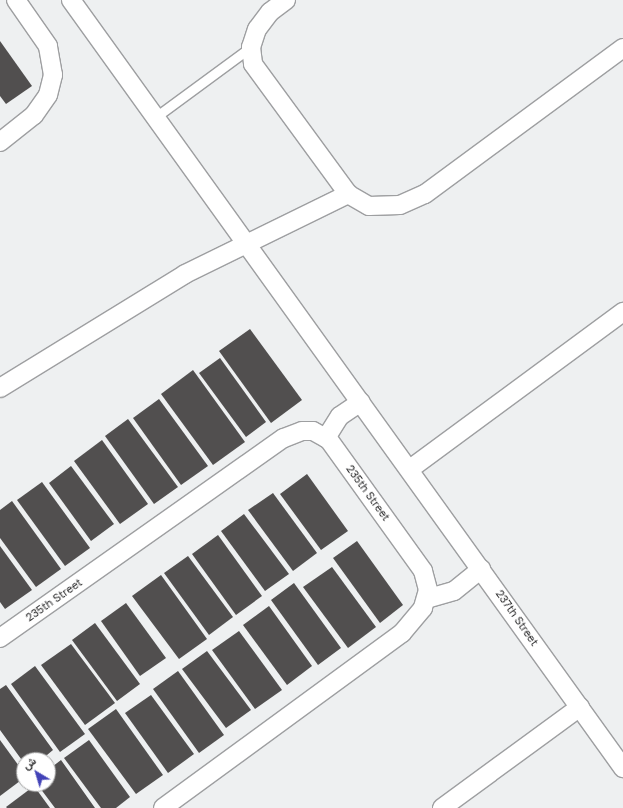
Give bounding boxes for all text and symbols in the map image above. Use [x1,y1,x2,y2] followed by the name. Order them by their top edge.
[343,463,393,523] street label: 235th Street
[23,576,85,624] street label: 235th Street
[493,588,541,648] street label: 237th Street
[16,752,56,792] north arrow
[20,754,38,772] text: ش

